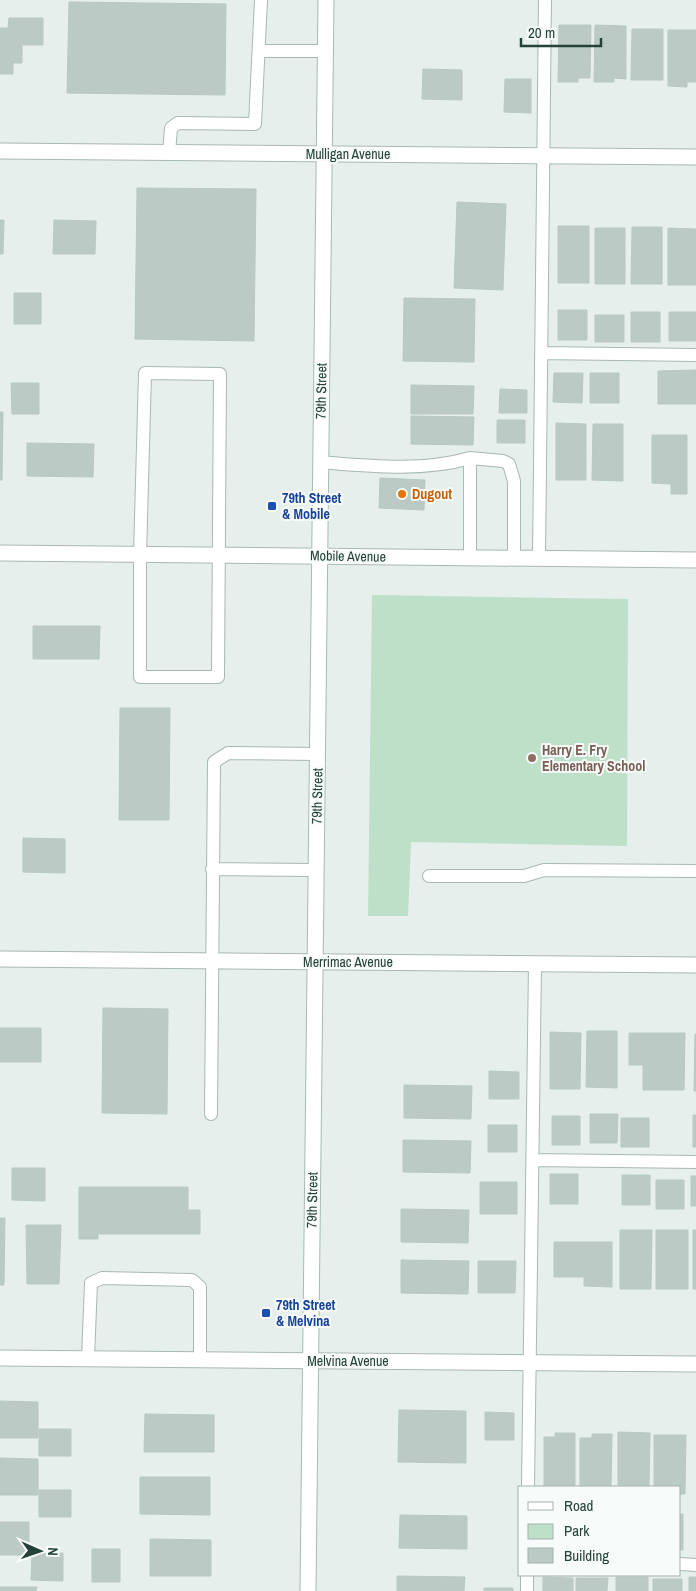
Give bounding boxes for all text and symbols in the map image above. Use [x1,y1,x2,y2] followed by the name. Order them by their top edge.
[521,15,601,47] scale bar
[528,22,555,43] text: 20 m
[306,145,390,163] street label: Mulligan Avenue
[312,363,330,419] street label: 79th Street
[412,485,452,503] place label: Dugout
[396,488,408,500] marker: Dugout
[282,489,342,523] place label: 79th Street & Mobile
[266,500,278,512] marker: 79th Street & Mobile
[310,546,386,566] street label: Mobile Avenue
[542,741,645,775] place label: Harry E. Fry Elementary School
[526,752,538,764] marker: Harry E. Fry Elementary School
[308,768,326,824] street label: 79th Street
[303,953,393,971] street label: Merrimac Avenue
[303,1172,321,1228] street label: 79th Street
[276,1296,336,1330] place label: 79th Street & Melvina
[260,1307,272,1319] marker: 79th Street & Melvina
[307,1352,389,1370] street label: Melvina Avenue
[518,1486,681,1576] legend
[564,1495,593,1516] text: Road
[564,1520,590,1541] text: Park
[15,1526,65,1576] north arrow
[564,1545,609,1566] text: Building
[44,1547,62,1556] text: N

